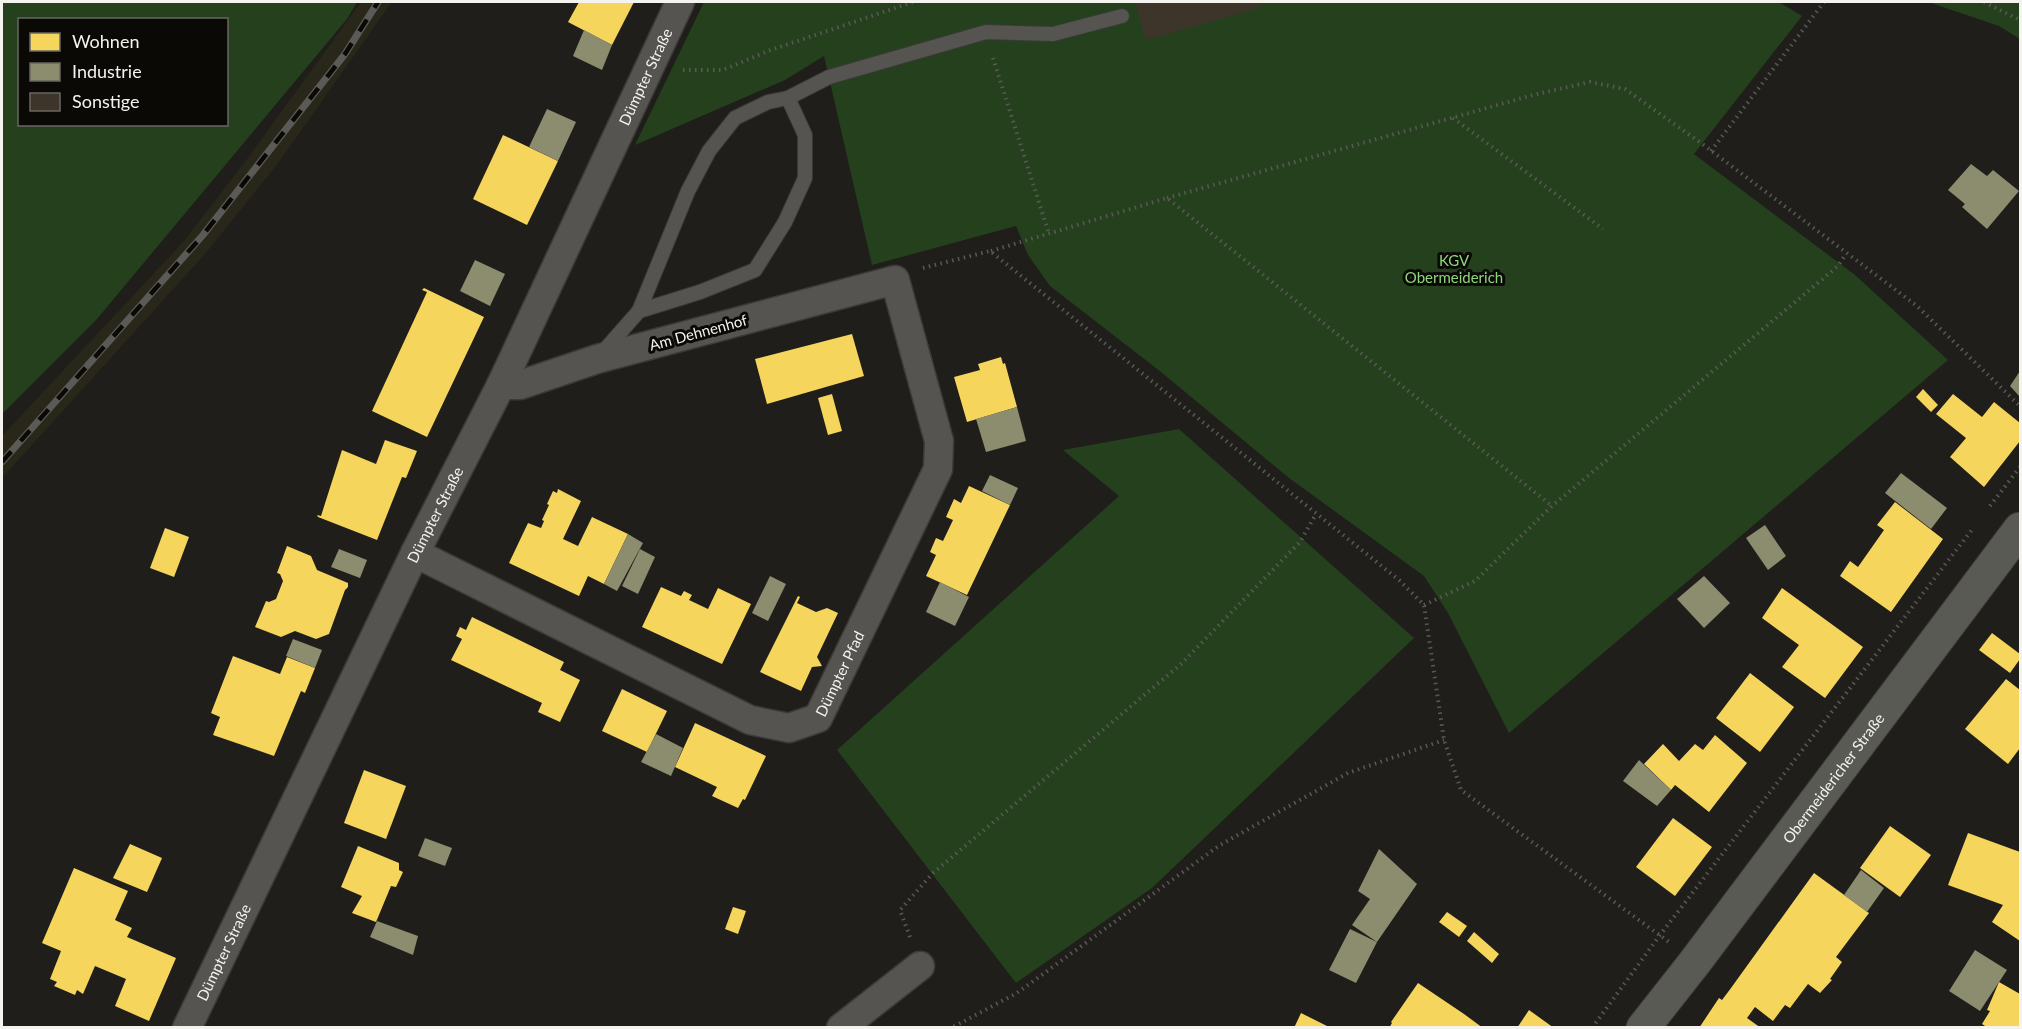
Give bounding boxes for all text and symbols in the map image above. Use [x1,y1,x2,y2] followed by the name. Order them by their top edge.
[18,18,228,126] legend
[615,25,676,128] street label: Dümpter Straße
[72,30,139,52] text: Wohnen
[72,60,142,82] text: Industrie
[72,90,140,112] text: Sonstige
[1405,251,1503,286] park label: KGV Obermeiderich
[647,310,750,354] street label: Am Dehnenhof
[403,464,467,565] street label: Dümpter Straße
[811,628,868,719] street label: Dümpter Pfad
[1778,709,1888,847] street label: Obermeidericher Straße
[192,901,254,1004] street label: Dümpter Straße

